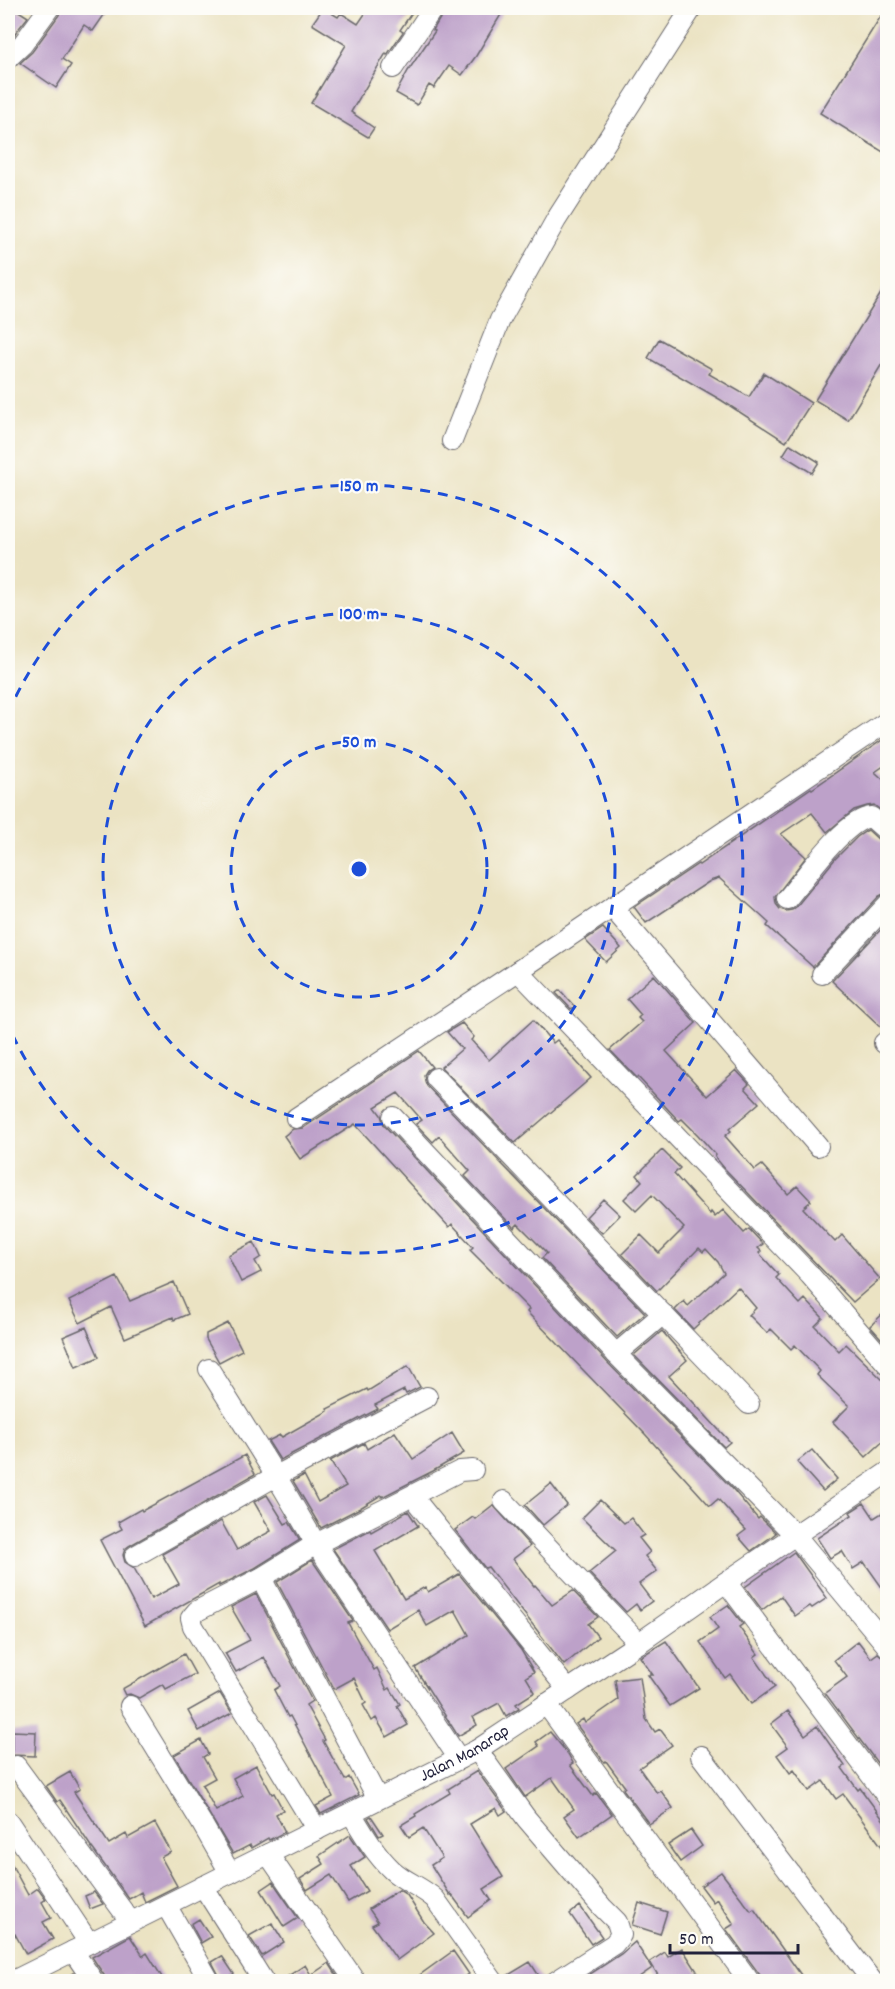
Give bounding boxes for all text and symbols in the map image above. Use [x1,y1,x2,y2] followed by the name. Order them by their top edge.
[340,475,378,500] text: 150 m
[339,603,379,628] text: 100 m
[342,731,376,756] text: 50 m
[349,859,369,879] centre of rings
[416,1719,515,1789] street label: Jalan Manarap
[670,1917,798,1955] scale bar
[679,1928,714,1953] text: 50 m

